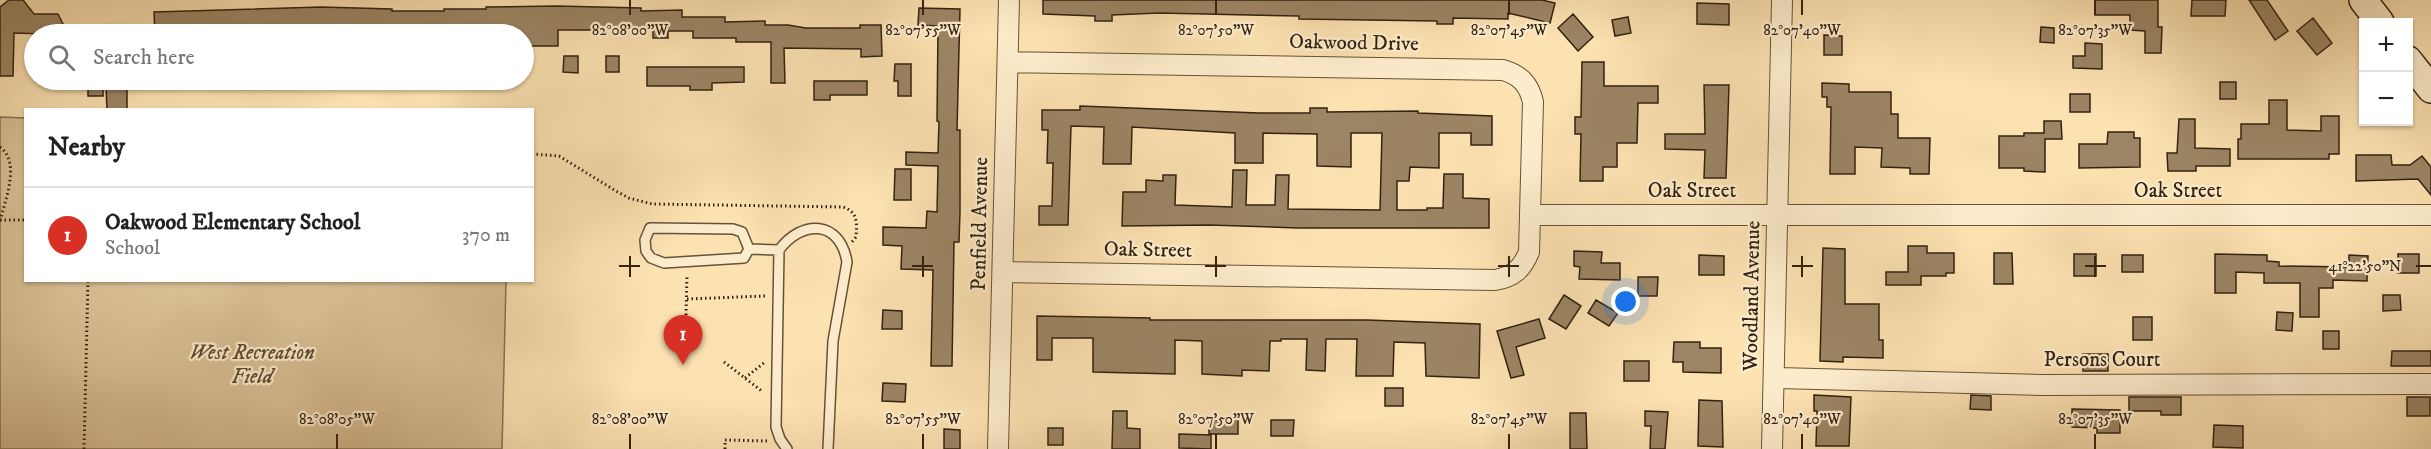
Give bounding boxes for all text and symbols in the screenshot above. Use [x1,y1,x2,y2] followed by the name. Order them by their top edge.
[2359,18,2413,126] map controls
[2359,18,2413,72] button: +
[592,21,668,40] text: 82°08'00"W
[885,21,961,40] text: 82°07'55"W
[1178,21,1254,40] text: 82°07'50"W
[1471,21,1548,40] text: 82°07'45"W
[1763,21,1841,40] text: 82°07'40"W
[2058,21,2132,40] text: 82°07'35"W
[24,24,534,90] search box
[1289,29,1419,57] street label: Oakwood Drive
[45,41,78,74] icon: search
[93,44,195,71] text: Search here
[2359,72,2413,126] button: −
[48,131,125,164] text: Nearby
[966,157,994,291] street label: Penfield Avenue
[1648,178,1736,204] street label: Oak Street
[2134,178,2222,204] street label: Oak Street
[105,209,360,236] text: Oakwood Elementary School
[1738,220,1766,373] street label: Woodland Avenue
[64,223,71,248] text: 1
[462,223,510,248] text: 370 m
[105,236,160,261] text: School
[1104,236,1193,264] street label: Oak Street
[2329,257,2401,276] text: 41°22'50"N
[1611,287,1640,316] your location
[664,316,702,365] pin: 1
[189,340,315,390] park label: West Recreation Field
[2044,347,2161,373] street label: Persons Court
[299,410,375,429] text: 82°08'05"W
[592,410,668,429] text: 82°08'00"W
[885,410,961,429] text: 82°07'55"W
[1178,410,1254,429] text: 82°07'50"W
[1471,410,1548,429] text: 82°07'45"W
[1763,410,1841,429] text: 82°07'40"W
[2058,410,2132,429] text: 82°07'35"W

